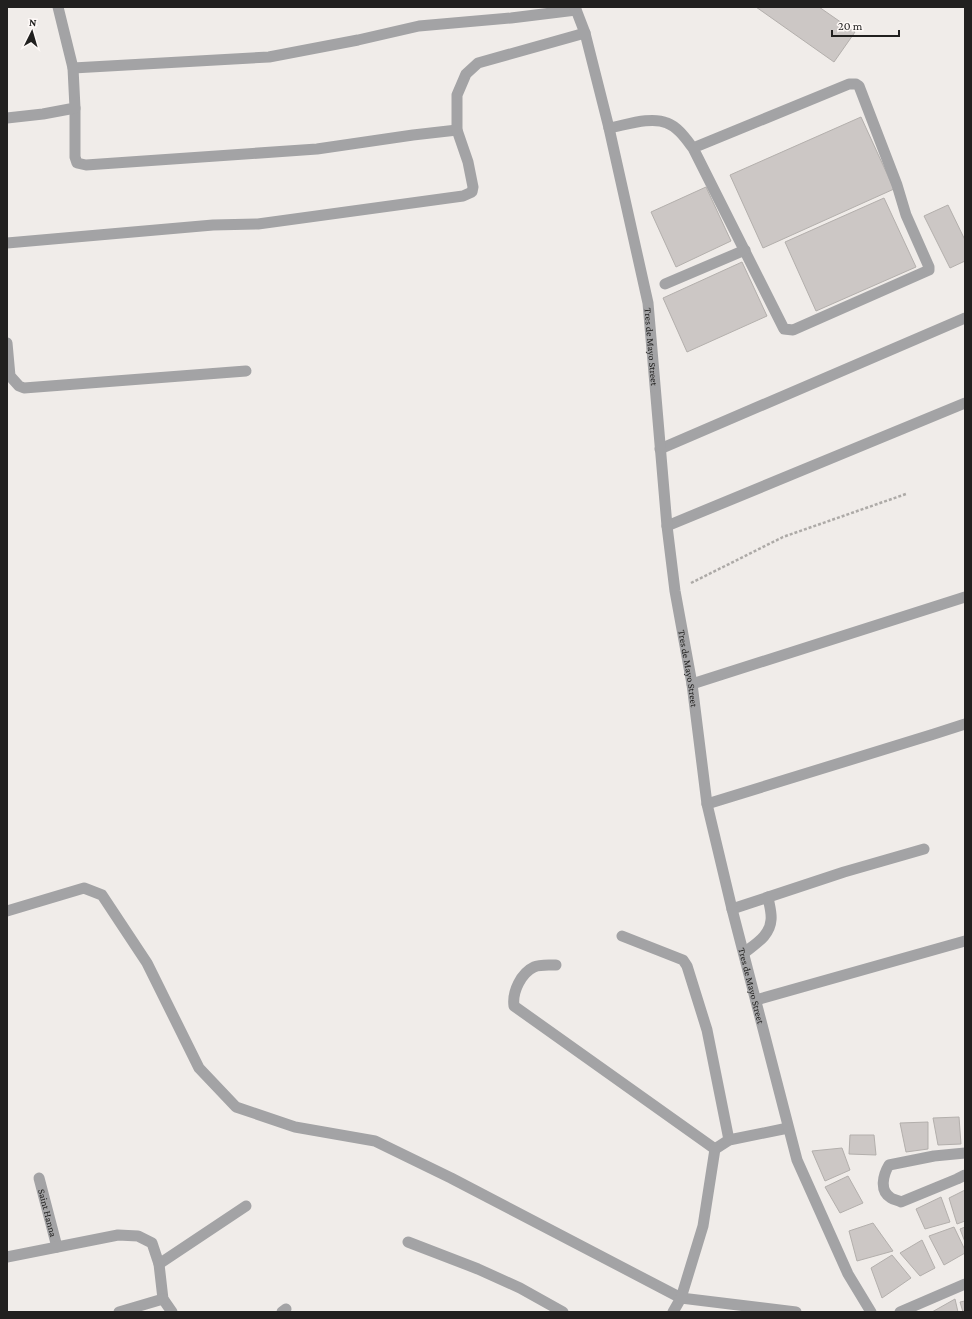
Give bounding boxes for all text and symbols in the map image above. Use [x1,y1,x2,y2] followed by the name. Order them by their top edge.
[12,12,52,52] north arrow
[832,12,899,38] scale bar
[29,16,38,28] text: N
[838,19,863,33] text: 20 m
[643,307,661,387] street label: Tres de Mayo Street
[677,629,700,708] street label: Tres de Mayo Street
[737,946,767,1026] street label: Tres de Mayo Street
[37,1188,60,1238] street label: Saint Hanna

